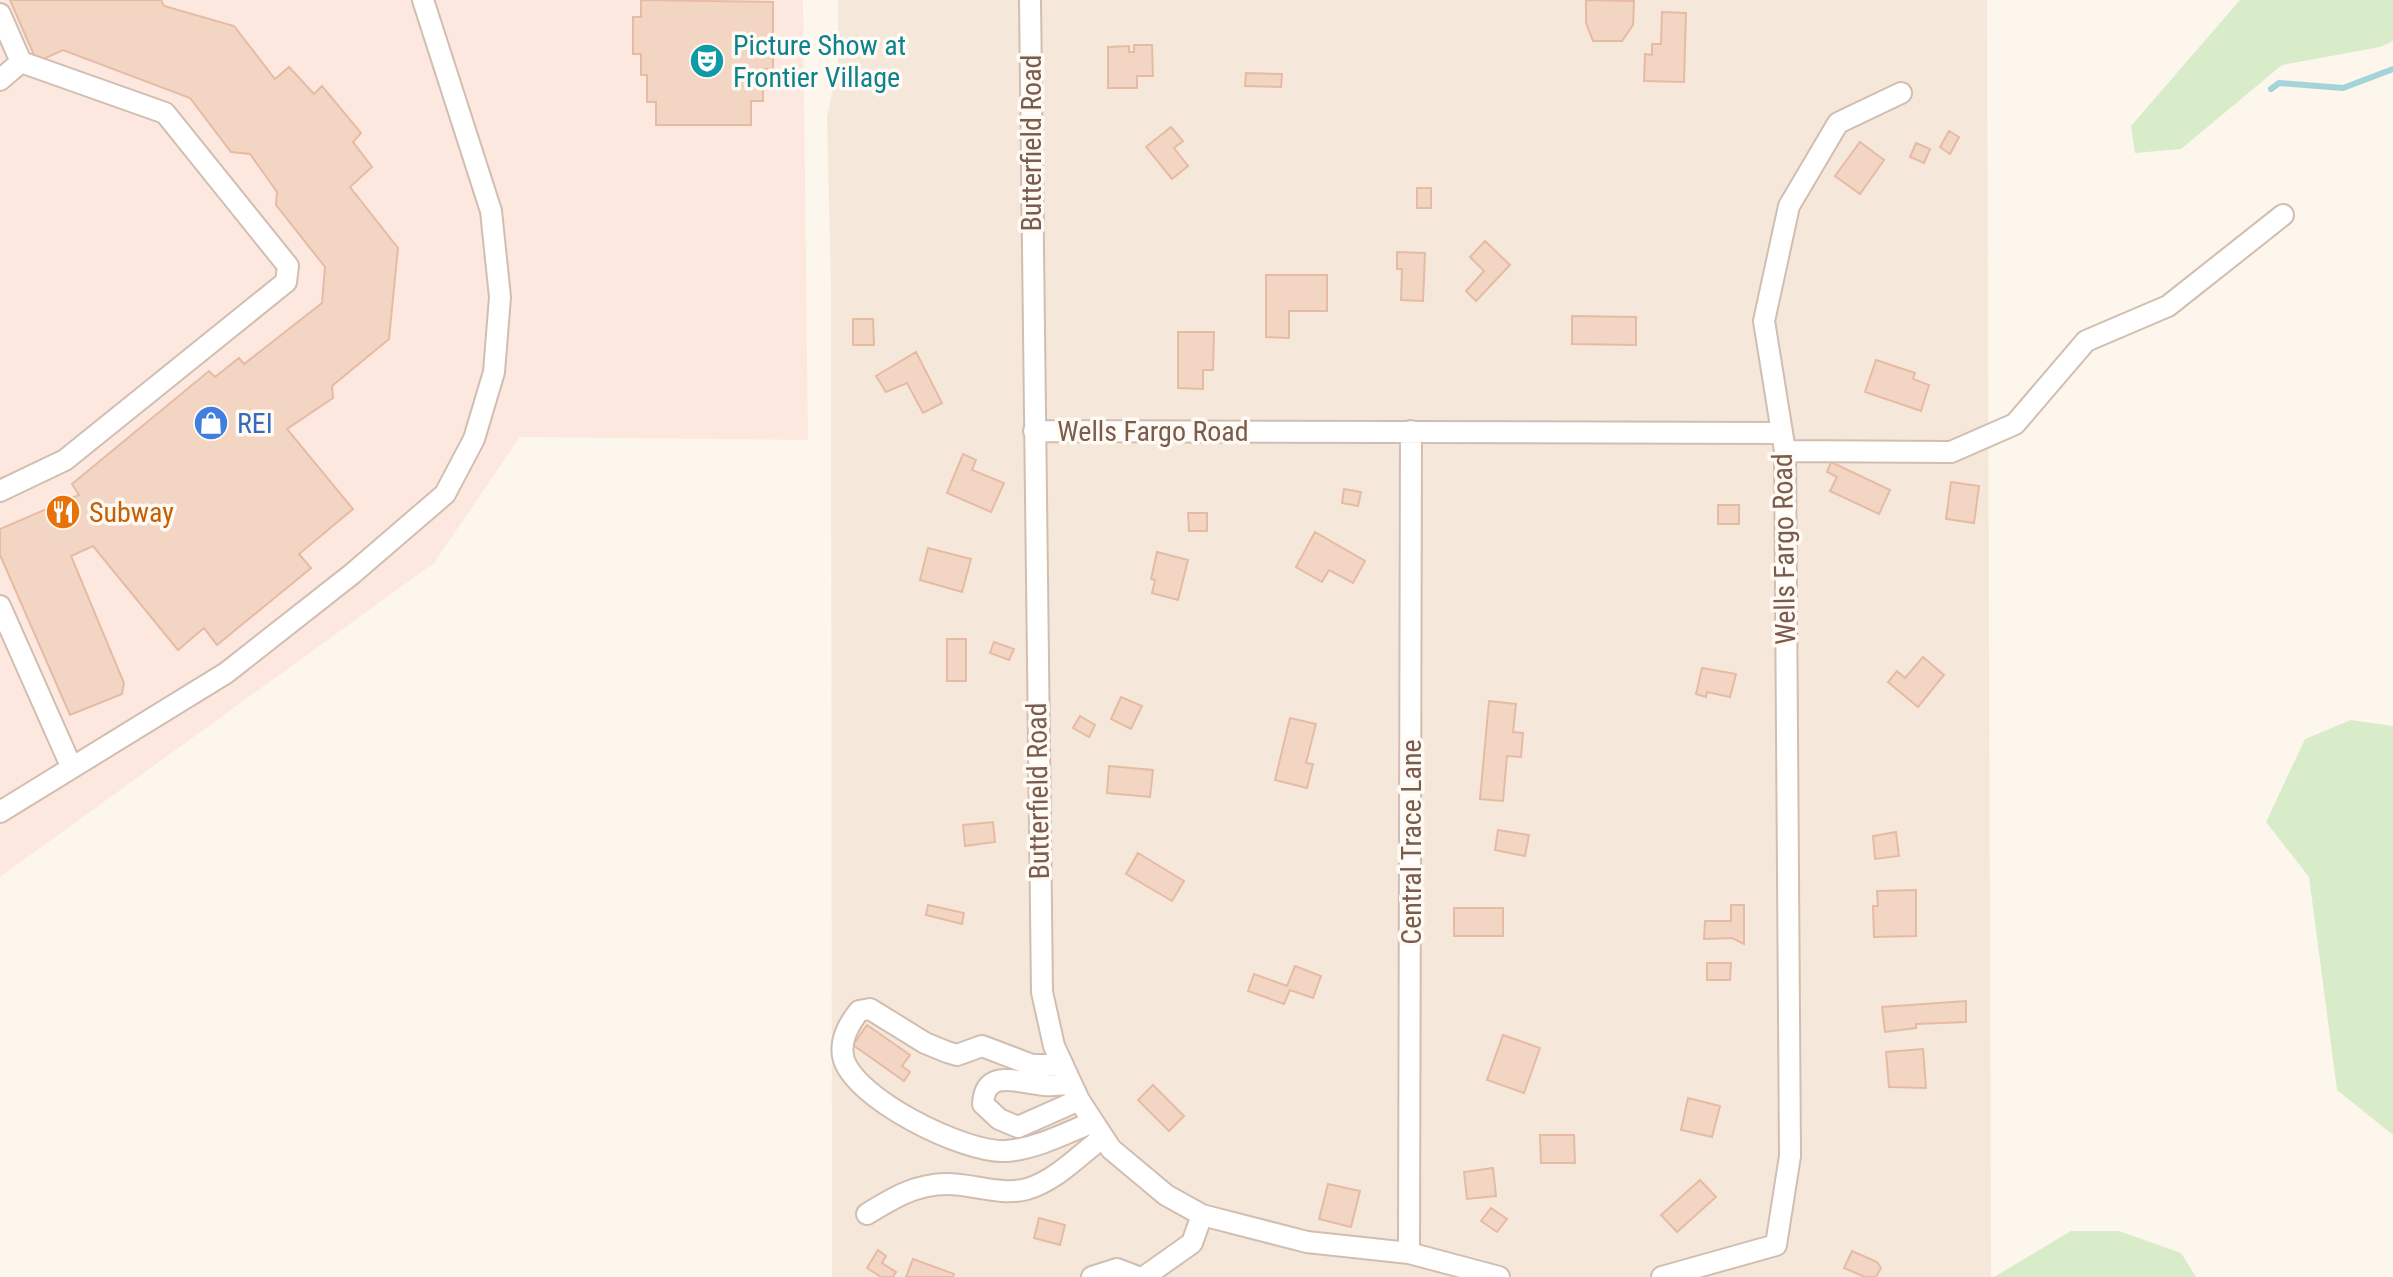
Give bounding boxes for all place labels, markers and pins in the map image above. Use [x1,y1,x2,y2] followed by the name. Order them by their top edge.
[733,29,906,94] place label: Picture Show at Frontier Village
[688,42,726,80] theatre icon: Picture Show at Frontier Village
[192,404,230,442] shop icon: REI
[237,407,273,440] place label: REI
[44,493,82,531] restaurant icon: Subway
[89,496,174,529] place label: Subway

